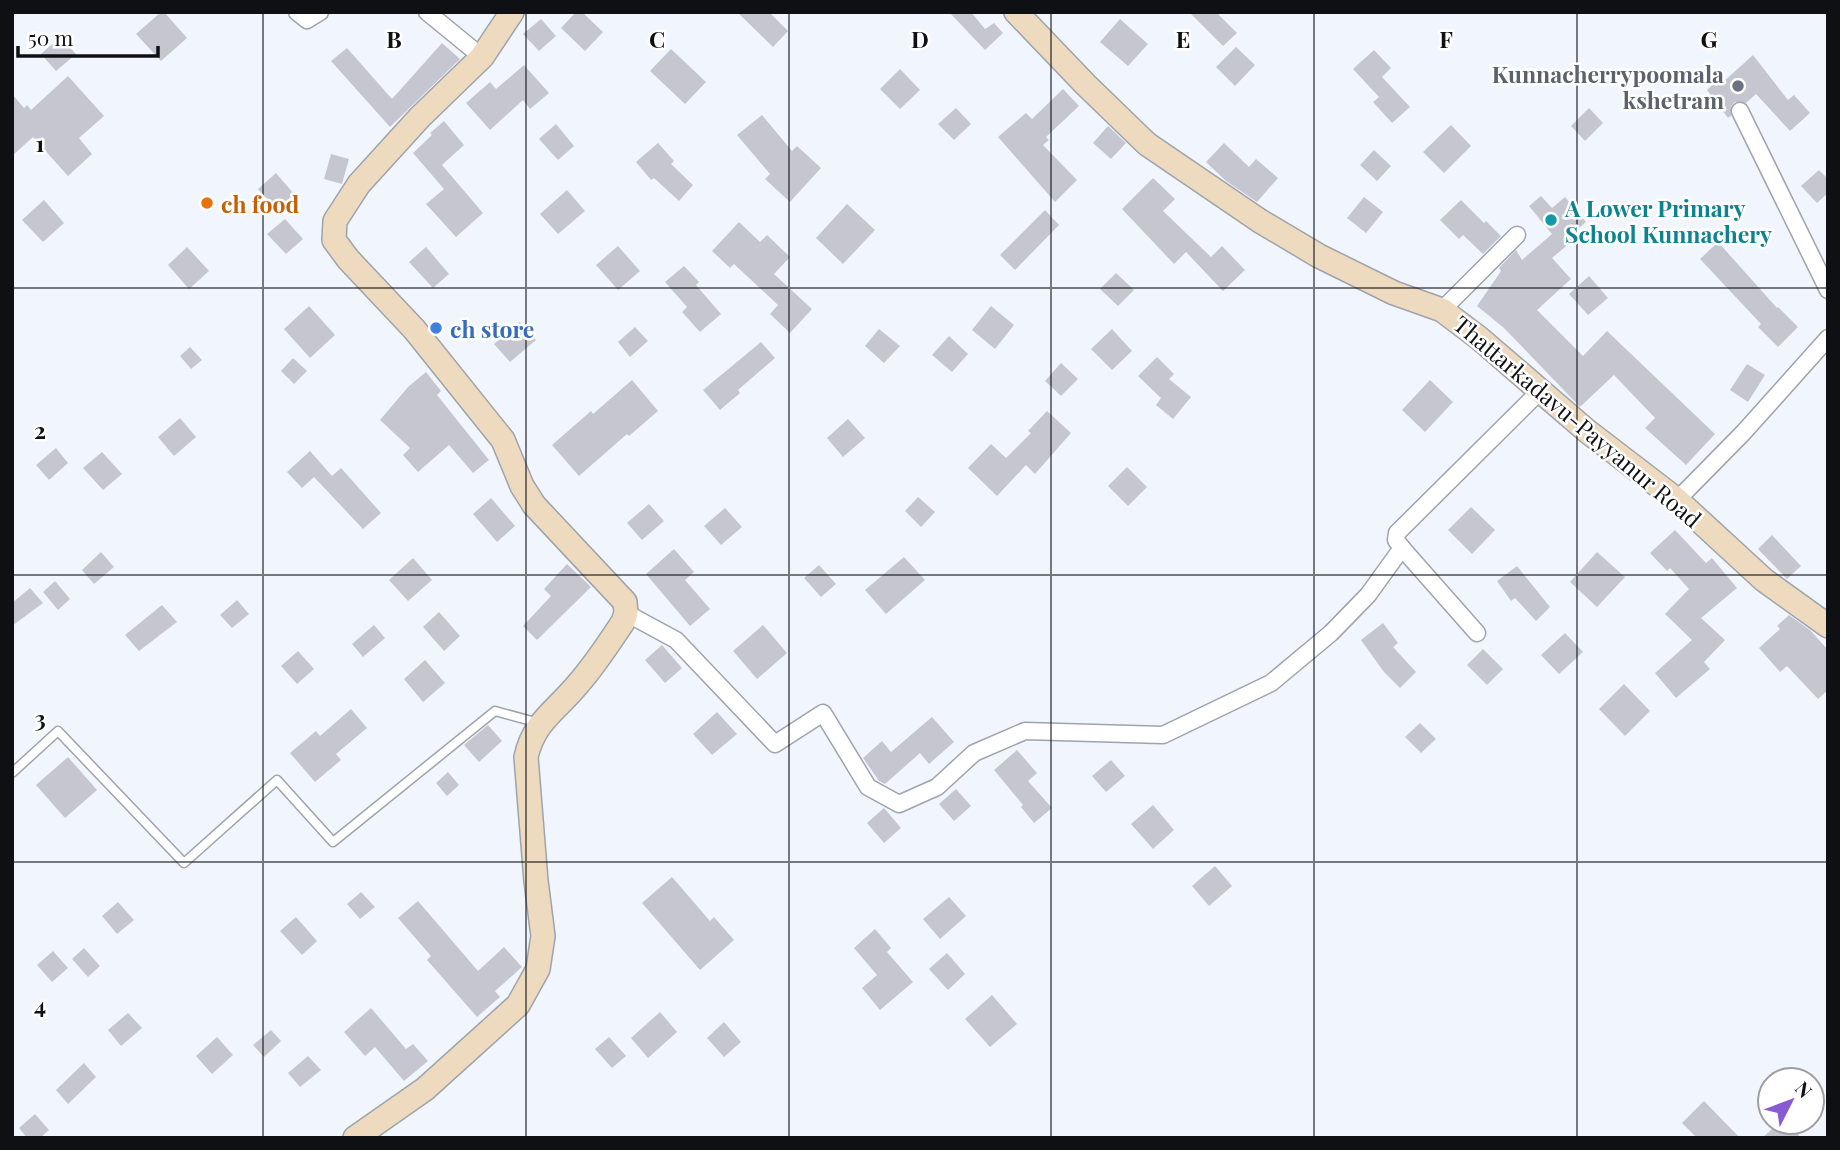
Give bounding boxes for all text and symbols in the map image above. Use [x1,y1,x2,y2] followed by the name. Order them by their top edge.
[18,14,158,58] scale bar
[28,23,74,51] text: 50 m
[386,23,402,54] text: B
[649,23,665,54] text: C
[911,23,929,54] text: D
[1176,23,1190,54] text: E
[1439,23,1453,54] text: F
[1701,23,1718,54] text: G
[1492,58,1724,115] place label: Kunnacherrypoomala kshetram
[1730,78,1746,94] marker: Kunnacherrypoomala kshetram
[36,127,45,158] text: 1
[221,188,299,219] place label: ch food
[1564,192,1772,249] place label: A Lower Primary School Kunnachery
[199,195,215,211] marker: ch food
[1543,212,1559,228] marker: A Lower Primary School Kunnachery
[1448,308,1708,534] street label: Thattarkadavu-Payyanur Road
[450,313,534,344] place label: ch store
[428,320,444,336] marker: ch store
[34,414,46,445] text: 2
[34,702,46,733] text: 3
[34,989,46,1020] text: 4
[1756,1066,1826,1136] north arrow
[1790,1075,1819,1103] text: N

